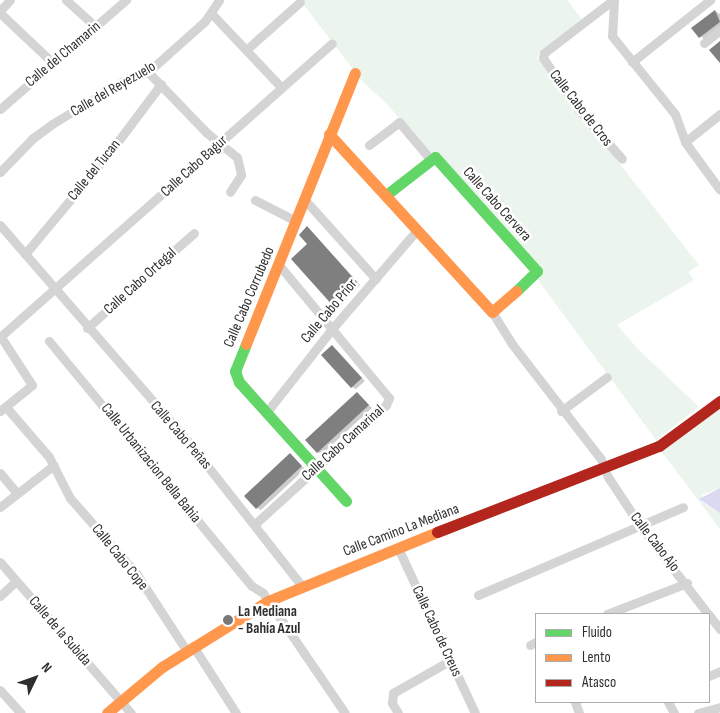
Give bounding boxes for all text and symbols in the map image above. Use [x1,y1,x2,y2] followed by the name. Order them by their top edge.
[22,17,104,91] street label: Calle del Chamarin
[67,57,159,121] street label: Calle del Reyezuelo
[546,66,616,150] street label: Calle Cabo de Cros
[157,131,231,201] street label: Calle Cabo Bagur
[64,136,124,204] street label: Calle del Tucan
[459,163,535,245] street label: Calle Cabo Cervera
[100,244,180,318] street label: Calle Cabo Ortegal
[220,244,278,350] street label: Calle Cabo Corrubedo
[297,275,361,347] street label: Calle Cabo Prior
[147,397,215,473] street label: Calle Cabo Peñas
[97,400,205,526] street label: Calle Urbanizacion Bella Bahia
[298,401,388,485] street label: Calle Cabo Camarinal
[340,500,462,560] street label: Calle Camino La Mediana
[626,509,684,575] street label: Calle Cabo Ajo
[88,520,152,594] street label: Calle Cabo Cope
[408,583,466,679] street label: Calle Cabo de Creus
[25,593,95,669] street label: Calle de la Subida
[238,602,300,637] place label: La Mediana - Bahía Azul
[535,613,710,703] legend
[222,614,234,626] marker: La Mediana - Bahía Azul
[582,623,612,642] text: Fluido
[582,648,611,667] text: Lento
[10,653,60,703] north arrow
[38,659,55,676] text: N
[582,673,616,692] text: Atasco

